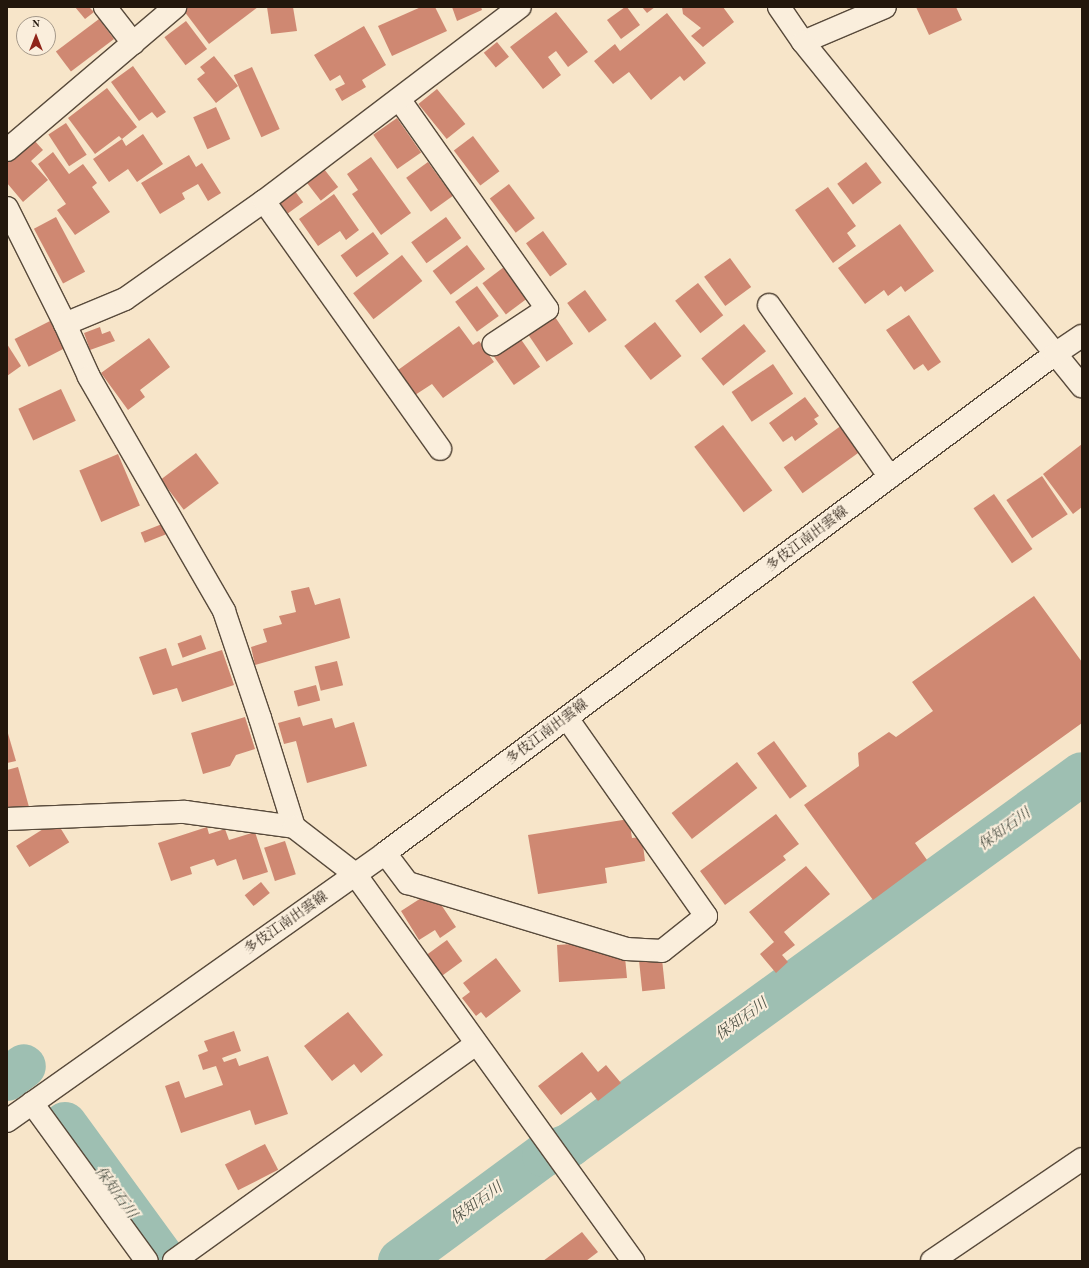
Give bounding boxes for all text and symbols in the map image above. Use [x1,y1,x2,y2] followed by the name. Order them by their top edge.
[16,16,56,56] north arrow
[32,19,40,30] text: N
[763,503,851,575] street label: 多伎江南出雲線
[503,696,591,768] street label: 多伎江南出雲線
[975,805,1035,855] water label: 保知石川
[241,888,331,958] street label: 多伎江南出雲線
[712,995,772,1045] water label: 保知石川
[90,1163,140,1223] water label: 保知石川
[447,1179,507,1229] water label: 保知石川

